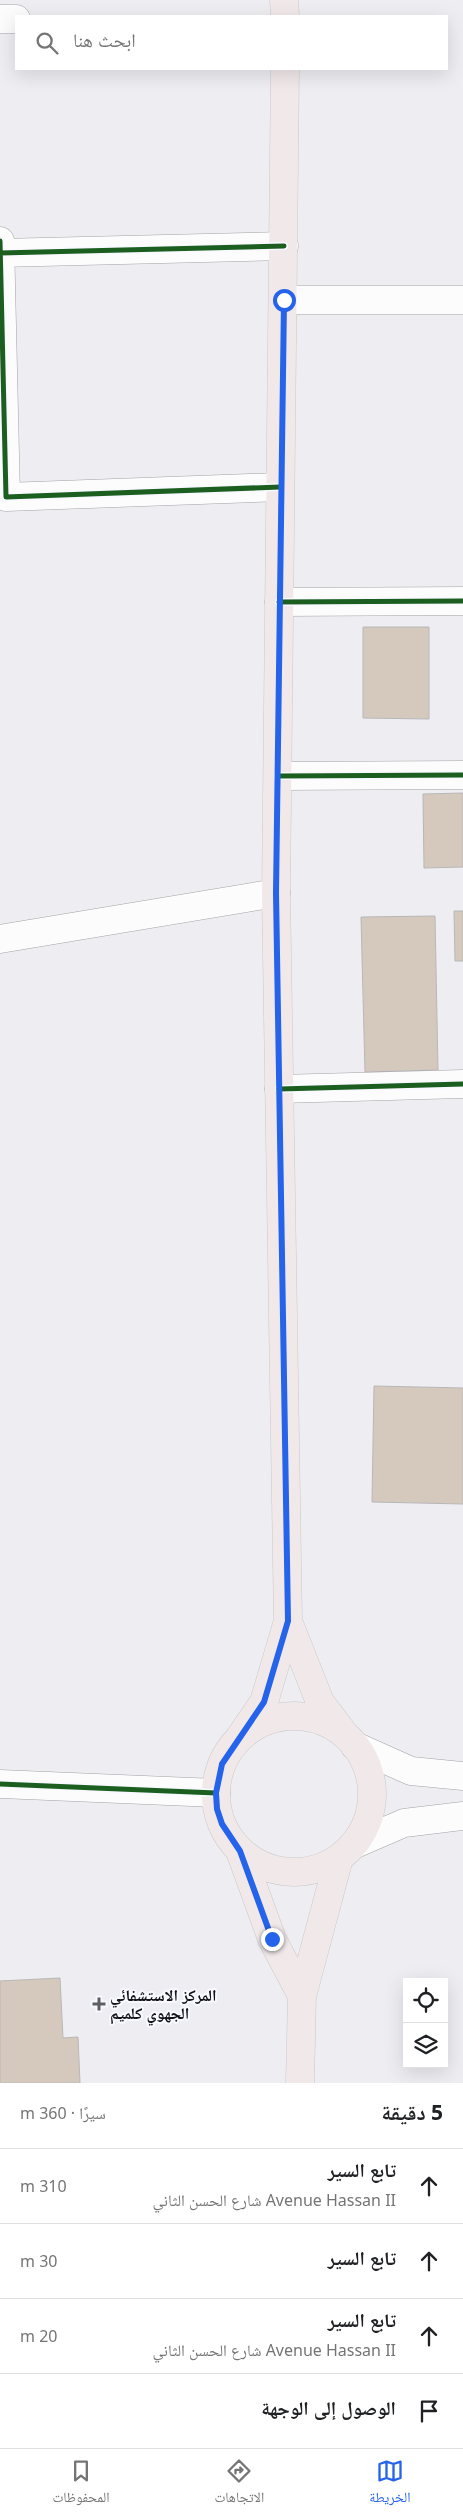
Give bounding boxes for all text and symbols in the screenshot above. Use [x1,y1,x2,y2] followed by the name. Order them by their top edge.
[15,15,448,70] search box
[73,27,136,53] text: ابحث هنا
[33,29,61,57] icon: search
[273,289,296,312] route start
[261,1928,284,1951] route end
[403,1978,448,2068] map controls
[403,1978,448,2023] button: locate
[110,1984,217,2026] place label: المركز الاستشفائي الجهوي كلميم
[92,1997,106,2011] marker: المركز الاستشفائي الجهوي كلميم
[403,2023,448,2068] button: layers
[381,2098,443,2126] text: 5 دقيقة
[20,2102,106,2124] text: سيرًا · 360 m
[328,2157,396,2183] text: تابع السير
[415,2172,443,2200] icon: ahead
[20,2175,67,2197] text: 310 m
[153,2189,396,2211] text: Avenue Hassan II شارع الحسن الثاني
[328,2245,396,2271] text: تابع السير
[415,2247,443,2275] icon: ahead
[20,2250,57,2272] text: 30 m
[328,2307,396,2333] text: تابع السير
[415,2322,443,2350] icon: ahead
[20,2325,57,2347] text: 20 m
[153,2339,396,2361] text: Avenue Hassan II شارع الحسن الثاني
[261,2395,396,2421] text: الوصول إلى الوجهة
[415,2397,443,2425] icon: arrive
[53,2457,109,2511] tab: المحفوظات
[215,2457,264,2511] tab: الاتجاهات
[369,2457,410,2511] tab: الخريطة

